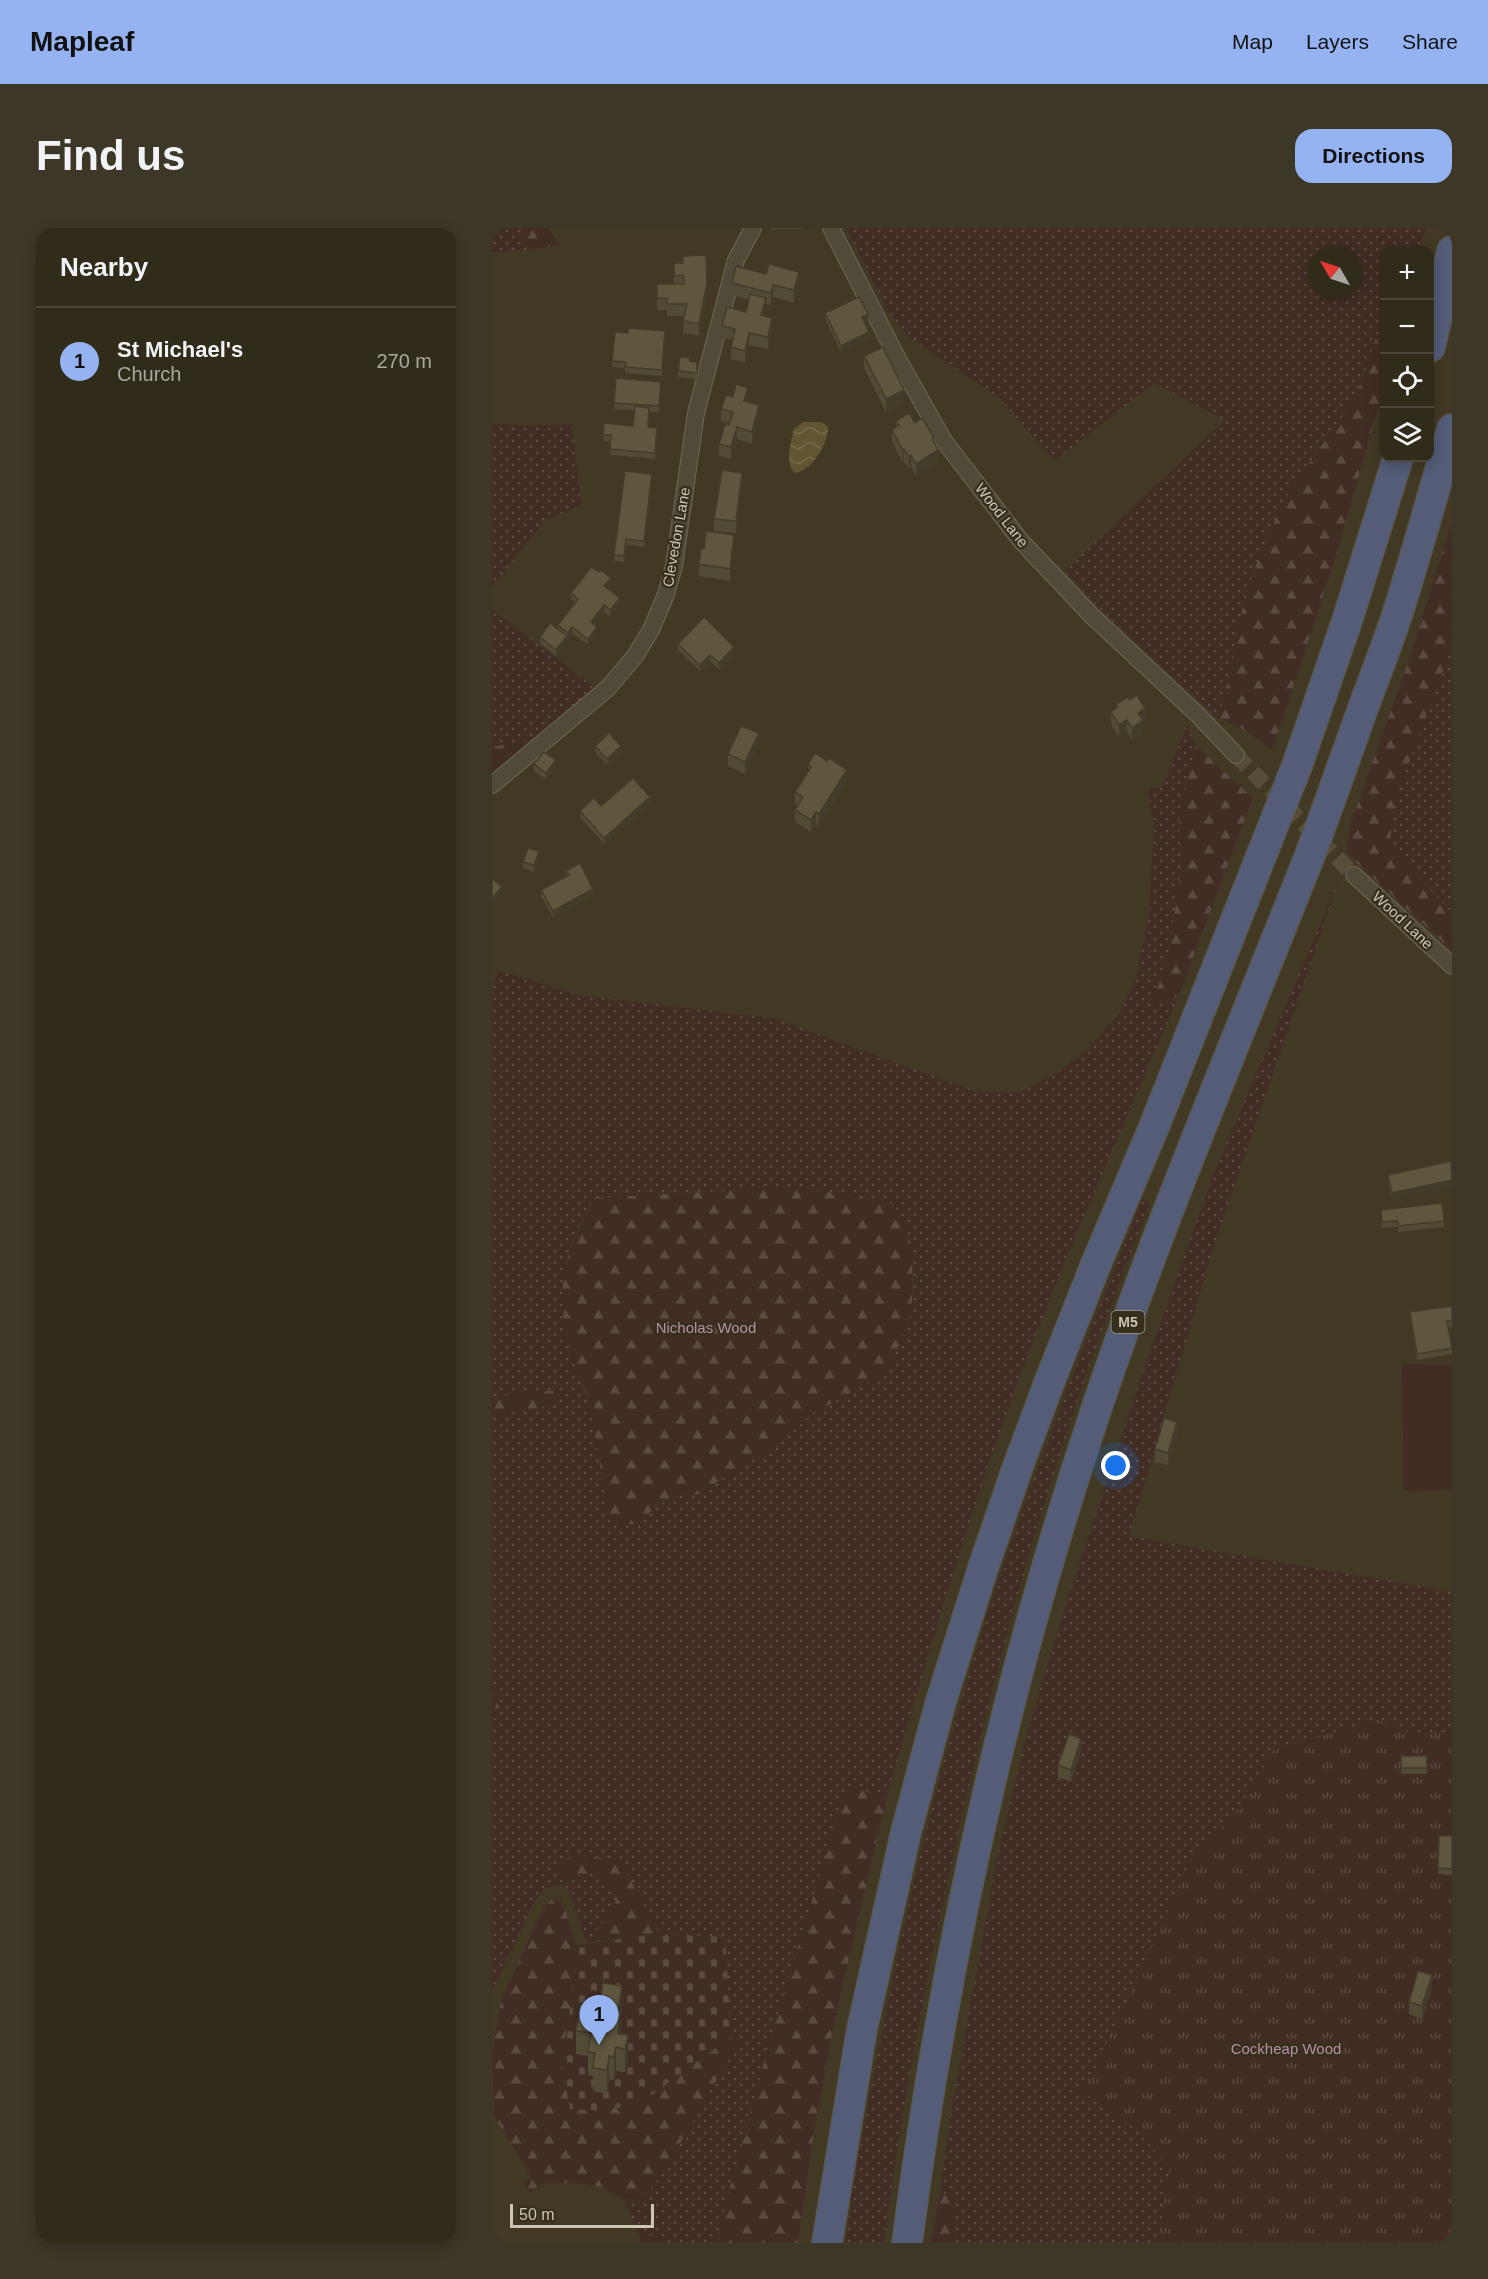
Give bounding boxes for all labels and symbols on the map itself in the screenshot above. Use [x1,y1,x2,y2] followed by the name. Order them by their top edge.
[1308,246,1362,300] north arrow
[972,480,1032,550] street label: Wood Lane
[659,486,693,588] street label: Clevedon Lane
[1369,888,1437,952] street label: Wood Lane
[1112,1311,1144,1333] road number: M5
[656,1319,756,1336] park label: Nicholas Wood
[1101,1451,1130,1480] your location
[580,1996,618,2045] pin: 1
[1231,2040,1341,2057] park label: Cockheap Wood
[510,2201,654,2228] scale bar

